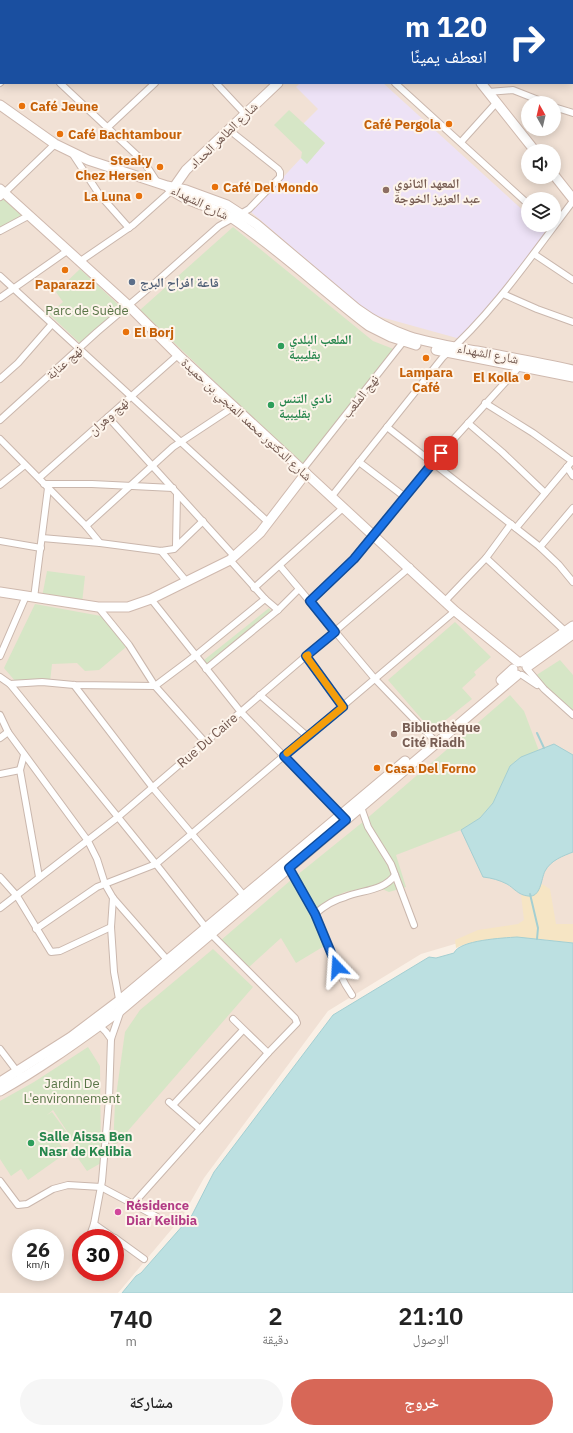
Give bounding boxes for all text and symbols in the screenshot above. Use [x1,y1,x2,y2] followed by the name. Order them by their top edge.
[405,8,487,45] text: 120 m
[501,16,553,68] icon: right
[410,45,487,68] text: انعطف يمينًا
[521,96,561,136] north arrow
[521,96,561,232] map controls
[30,98,98,115] place label: Café Jeune
[185,98,262,173] street label: شارع الطاهر الحداد
[17,101,27,111] marker: Café Jeune
[364,116,441,133] place label: Café Pergola
[444,119,454,129] marker: Café Pergola
[68,126,182,143] place label: Café Bachtambour
[55,129,65,139] marker: Café Bachtambour
[521,144,561,184] button: sound
[75,152,152,184] place label: Steaky Chez Hersen
[155,162,165,172] marker: Steaky Chez Hersen
[394,175,480,207] place label: المعهد الثانوي عبد العزيز الخوجة
[223,179,318,196] place label: Café Del Mondo
[168,181,231,225] street label: شارع الشهداء
[210,182,220,192] marker: Café Del Mondo
[381,185,391,195] marker: المعهد الثانوي عبد العزيز الخوجة
[84,188,131,205] place label: La Luna
[134,191,144,201] marker: La Luna
[521,192,561,232] button: layers
[60,265,70,275] marker: Paparazzi
[140,274,219,291] place label: قاعة افراح البرج
[35,276,95,293] place label: Paparazzi
[127,277,137,287] marker: قاعة افراح البرج
[45,302,129,319] park label: Parc de Suède
[134,324,174,341] place label: El Borj
[121,327,131,337] marker: El Borj
[289,331,352,363] place label: الملعب البلدي بقليبية
[456,339,520,369] street label: شارع الشهداء
[276,341,286,351] marker: الملعب البلدي بقليبية
[43,342,87,384] street label: نهج عنابة
[421,353,431,363] marker: Lampara Café
[176,354,316,486] street label: شارع الدكتور محمد المنجي بن حميدة
[399,364,453,396] place label: Lampara Café
[473,369,519,386] place label: El Kolla
[338,371,383,422] street label: نهج الملعب
[522,372,532,382] marker: El Kolla
[279,390,332,422] place label: نادي التنس بقليبية
[84,394,133,440] street label: نهج وهران
[266,400,276,410] marker: نادي التنس بقليبية
[424,436,458,470] pin
[430,442,452,464] icon: arrive
[173,709,241,771] street label: Rue Du Caire
[402,719,480,751] place label: Bibliothèque Cité Riadh
[389,729,399,739] marker: Bibliothèque Cité Riadh
[385,760,476,777] place label: Casa Del Forno
[372,763,382,773] marker: Casa Del Forno
[316,946,358,988] position arrow
[24,1075,120,1107] park label: Jardin De L'environnement
[39,1128,132,1160] place label: Salle Aissa Ben Nasr de Kelibia
[26,1138,36,1148] marker: Salle Aissa Ben Nasr de Kelibia
[126,1197,197,1229] place label: Résidence Diar Kelibia
[113,1207,123,1217] marker: Résidence Diar Kelibia
[72,1229,124,1281] speed limit sign: 30
[26,1236,50,1263] text: 26
[26,1258,50,1271] text: km/h
[268,1300,283,1332] text: 2
[398,1300,463,1332] text: 21:10
[110,1303,153,1335] text: 740
[262,1331,289,1348] text: دقيقة
[413,1331,449,1348] text: الوصول
[125,1333,137,1350] text: m
[20,1379,283,1425] button: مشاركة
[291,1379,553,1425] button: خروج

